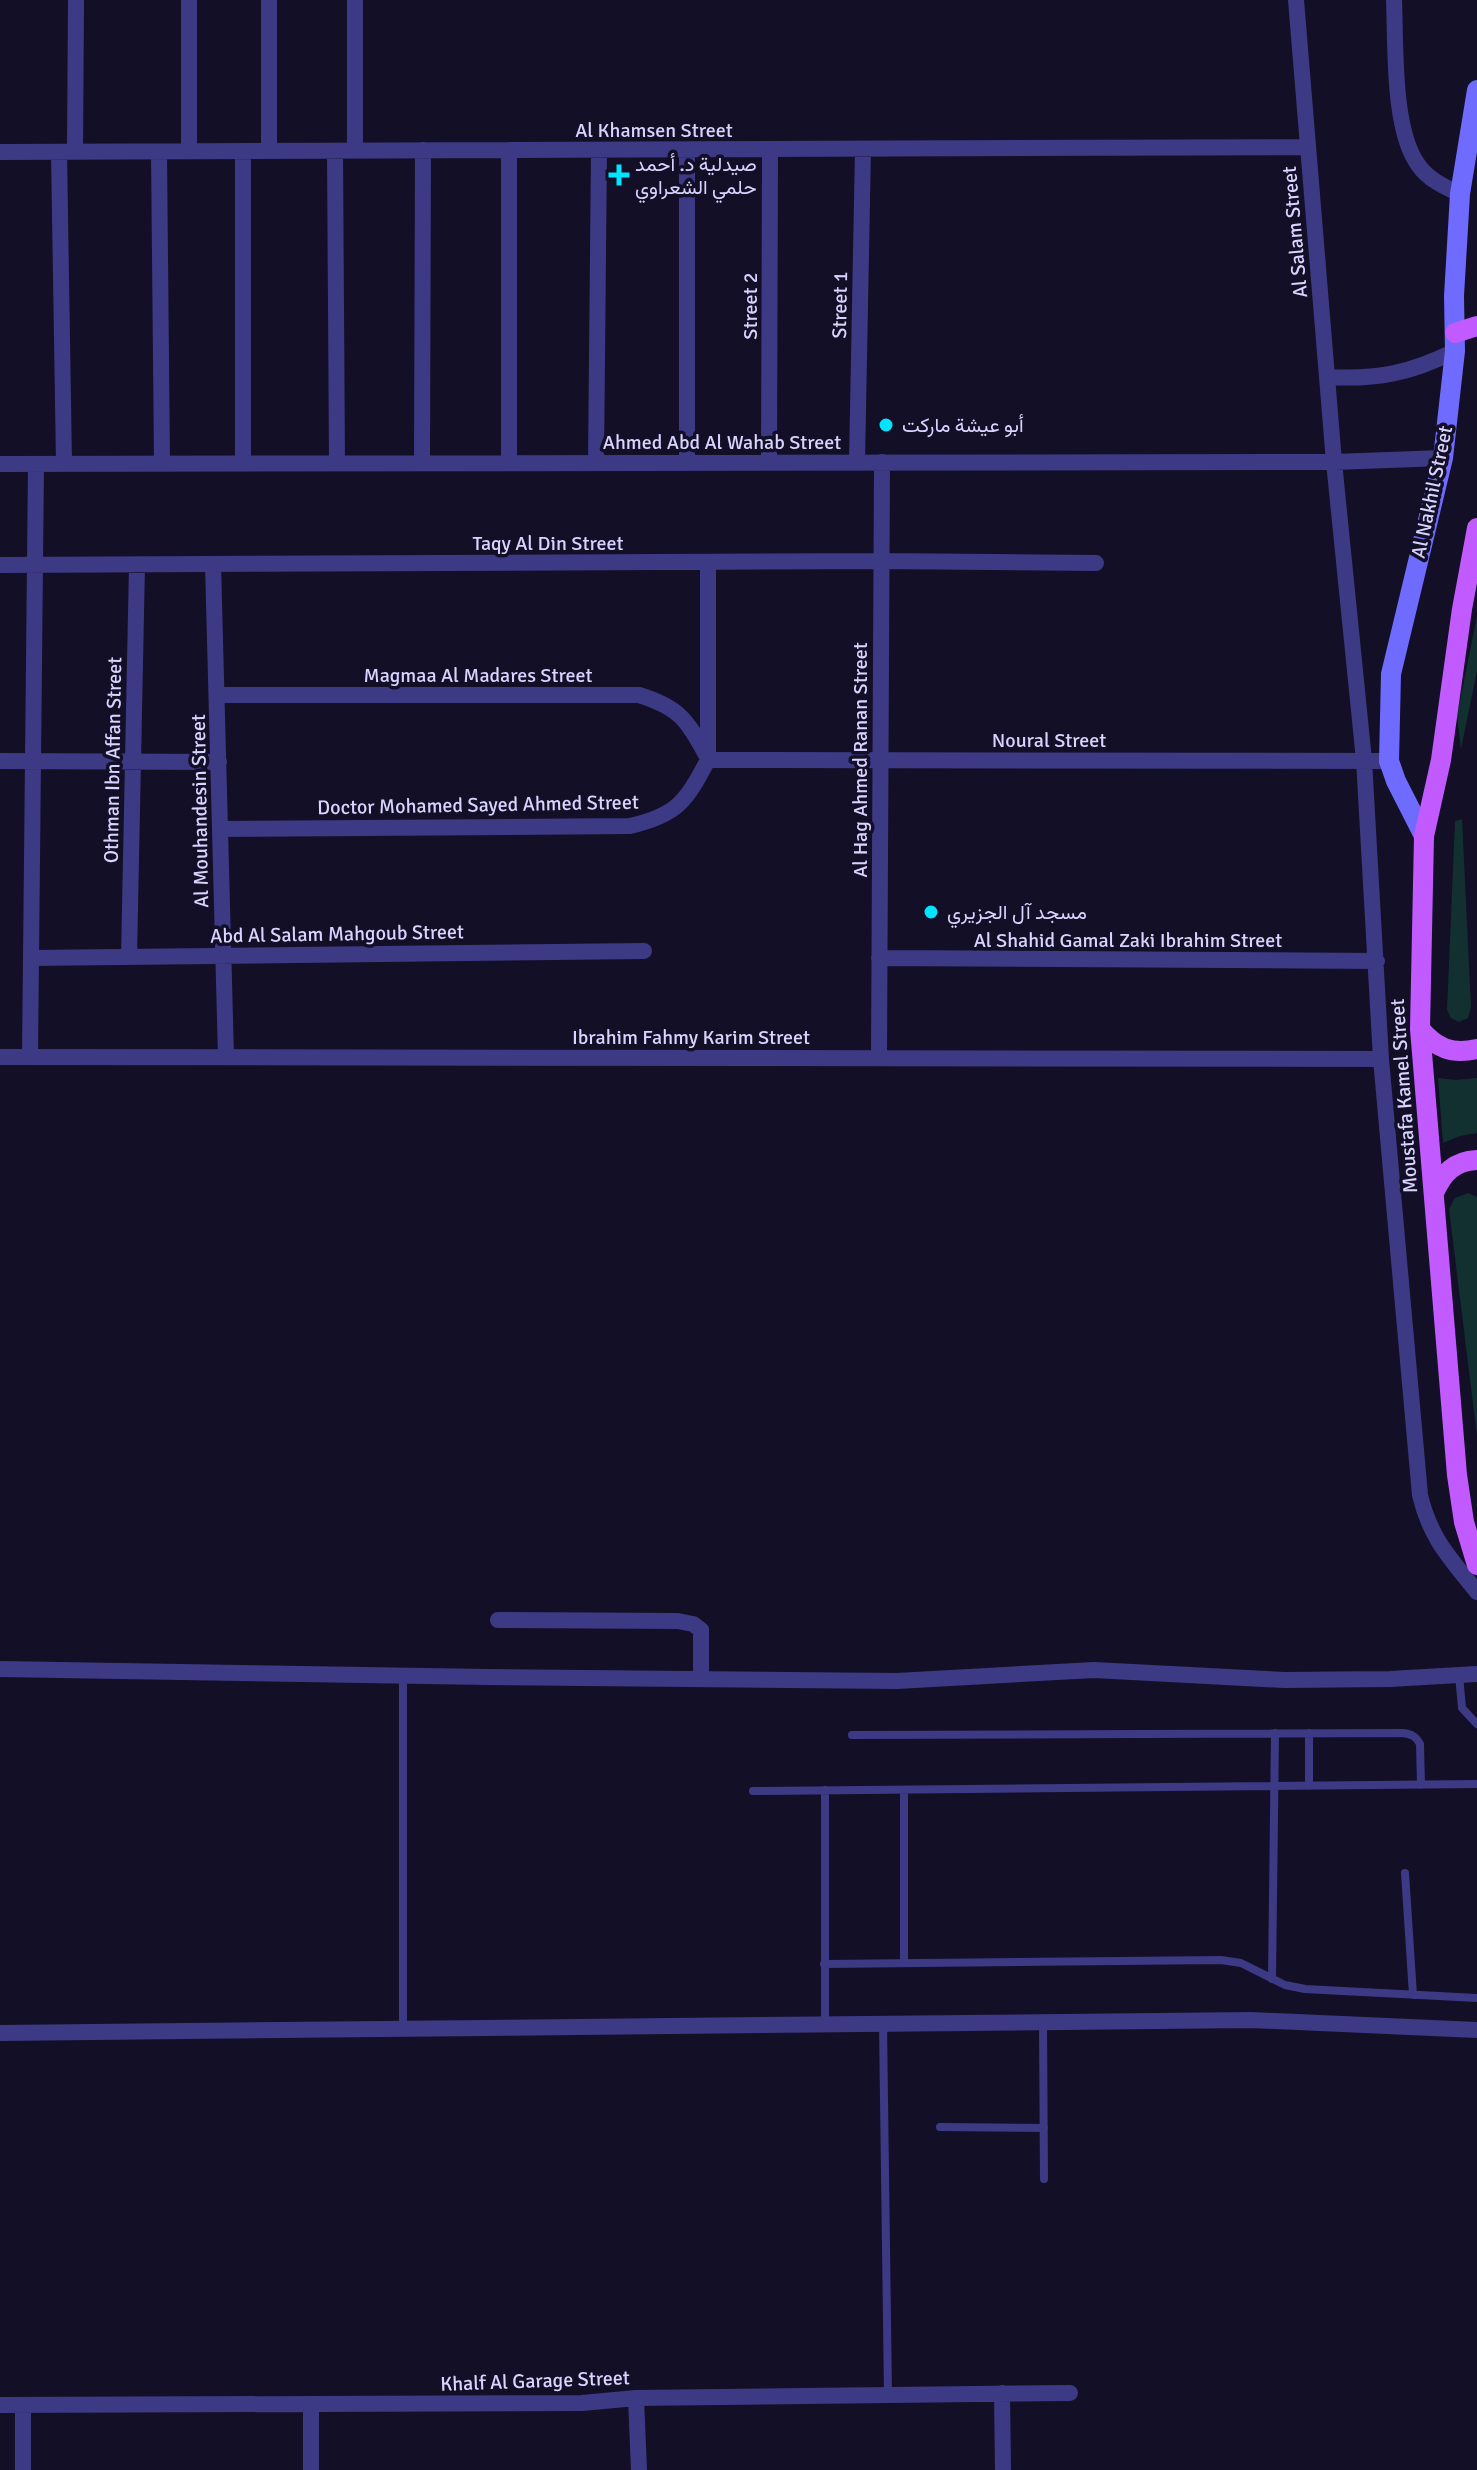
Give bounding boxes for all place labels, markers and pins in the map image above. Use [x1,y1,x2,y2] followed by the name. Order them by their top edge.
[635,152,757,204] place label: صيدلية د. أحمد حلمي الشعراوي
[610,166,628,184] marker: صيدلية د. أحمد حلمي الشعراوي
[902,413,1024,438] place label: أبو عيشة ماركت
[877,416,895,434] marker: أبو عيشة ماركت
[947,900,1087,929] place label: مسجد آل الجزيري
[922,903,940,921] marker: مسجد آل الجزيري

